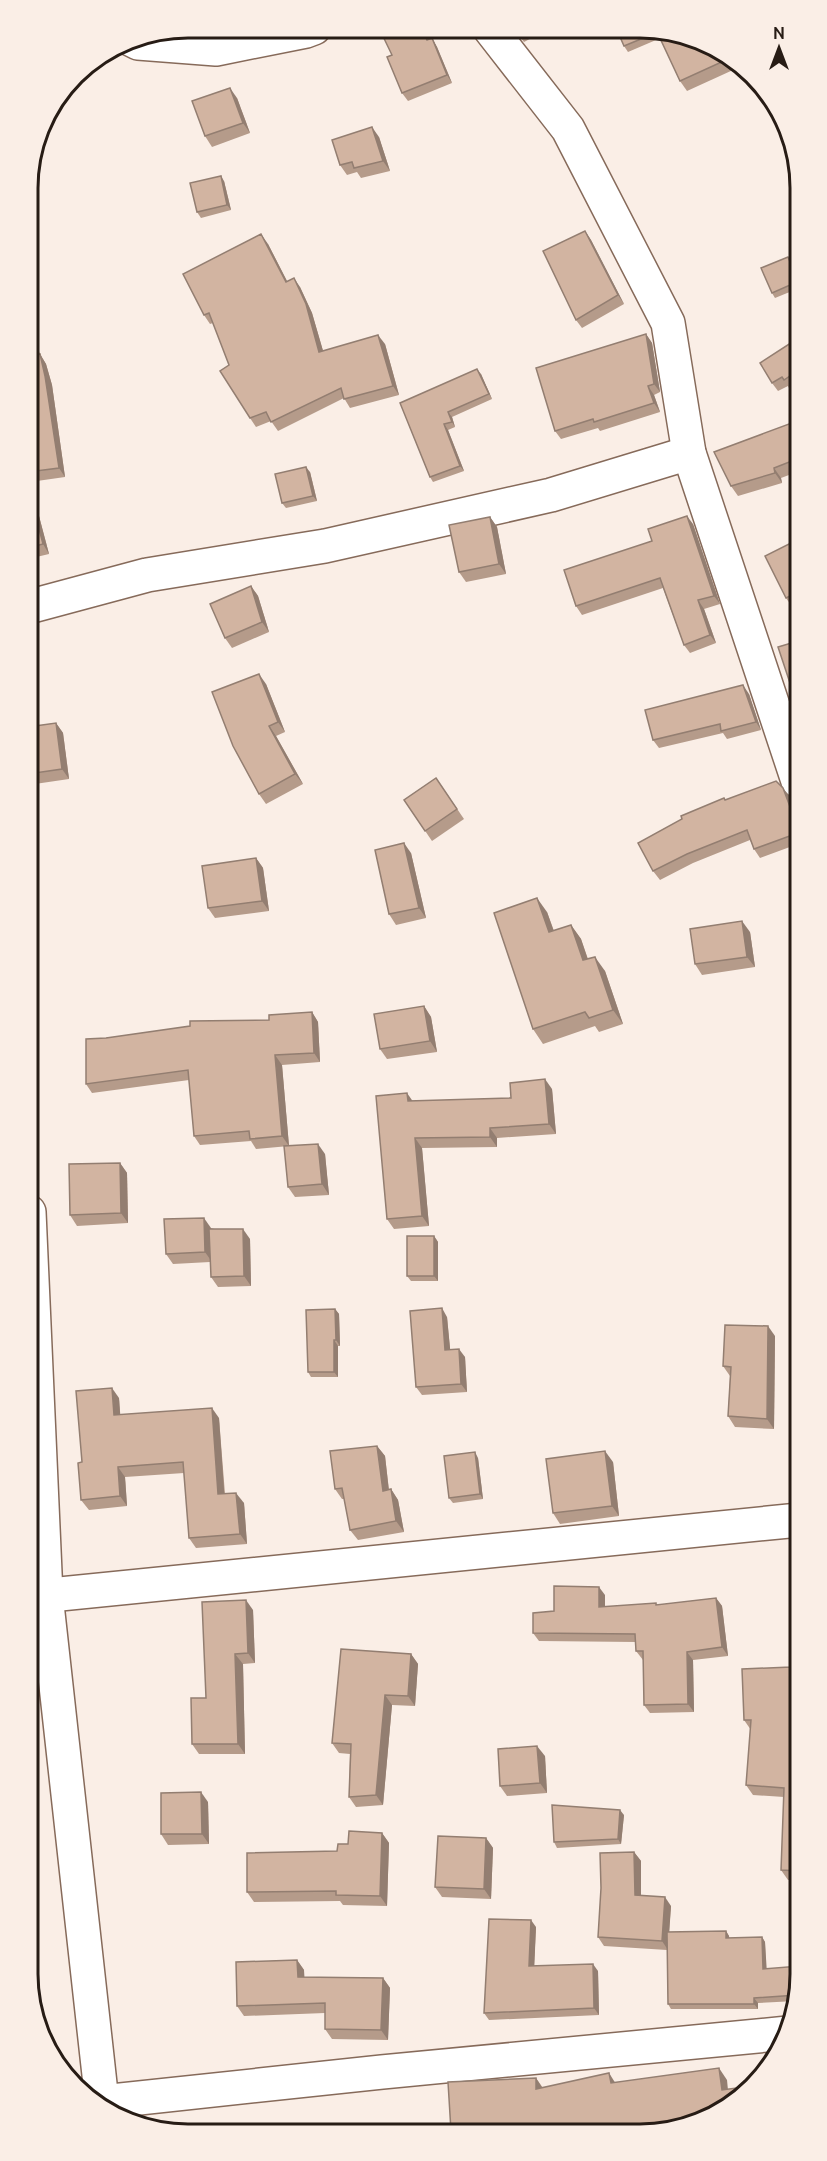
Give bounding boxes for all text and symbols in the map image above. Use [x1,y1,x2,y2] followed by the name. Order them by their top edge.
[749,18,809,78] north arrow
[773,24,785,42] text: N

